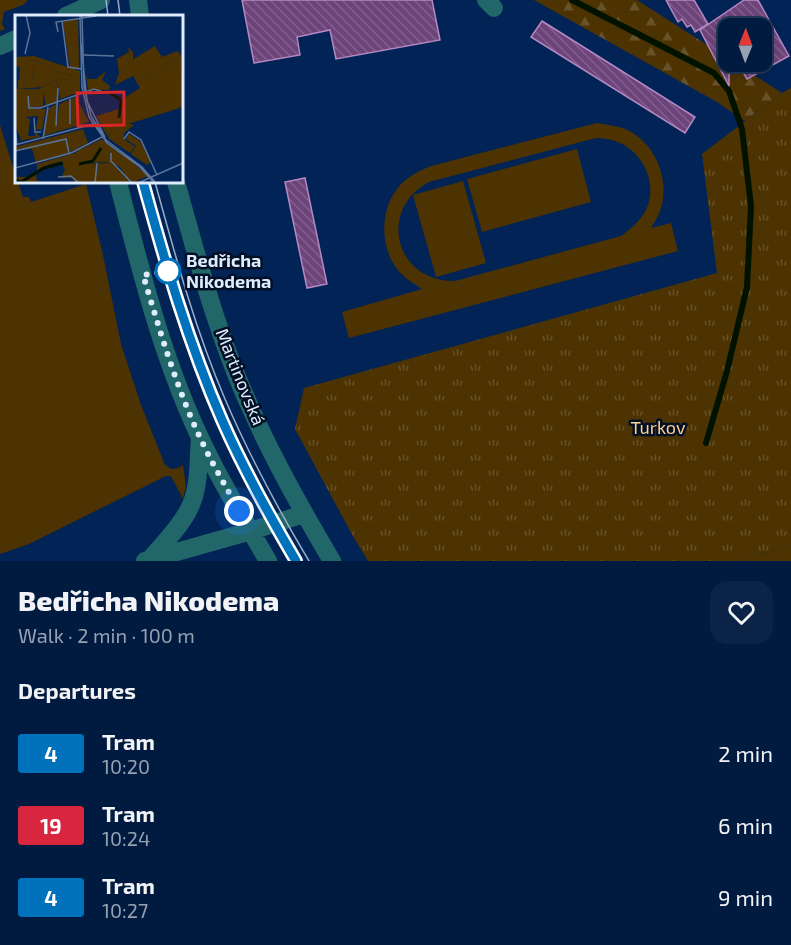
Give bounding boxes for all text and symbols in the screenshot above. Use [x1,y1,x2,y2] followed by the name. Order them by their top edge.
[15,15,183,183] inset map
[718,18,772,72] north arrow
[718,18,772,72] map controls
[186,249,271,292] place label: Bedřicha Nikodema
[155,258,181,284] marker: Bedřicha Nikodema
[212,325,270,428] street label: Martinovská
[631,416,686,438] park label: Turkov
[224,496,254,526] your location
[710,581,773,644] button: heart
[18,583,279,617] text: Bedřicha Nikodema
[18,623,195,647] text: Walk · 2 min · 100 m
[18,677,136,703] text: Departures
[102,728,155,754] text: Tram
[718,740,773,766] text: 2 min
[44,741,58,766] text: 4
[102,754,150,778] text: 10:20
[102,800,155,826] text: Tram
[718,812,773,838] text: 6 min
[40,813,62,838] text: 19
[102,826,150,850] text: 10:24
[102,872,155,898] text: Tram
[718,884,773,910] text: 9 min
[44,885,58,910] text: 4
[102,898,148,922] text: 10:27

